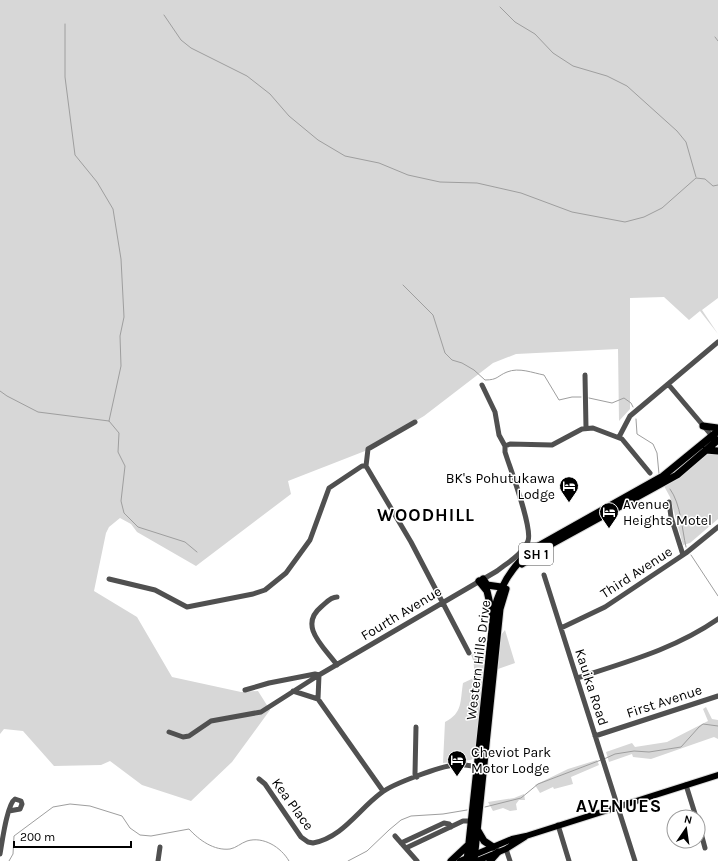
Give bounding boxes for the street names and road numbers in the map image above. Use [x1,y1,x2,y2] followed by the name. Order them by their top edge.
[519,543,553,565] road number: SH 1
[597,543,675,602] street label: Third Avenue
[358,583,445,644] street label: Fourth Avenue
[463,599,494,721] street label: Western Hills Drive
[571,646,612,728] street label: Kauika Road
[624,681,704,722] street label: First Avenue
[268,775,317,834] street label: Kea Place

